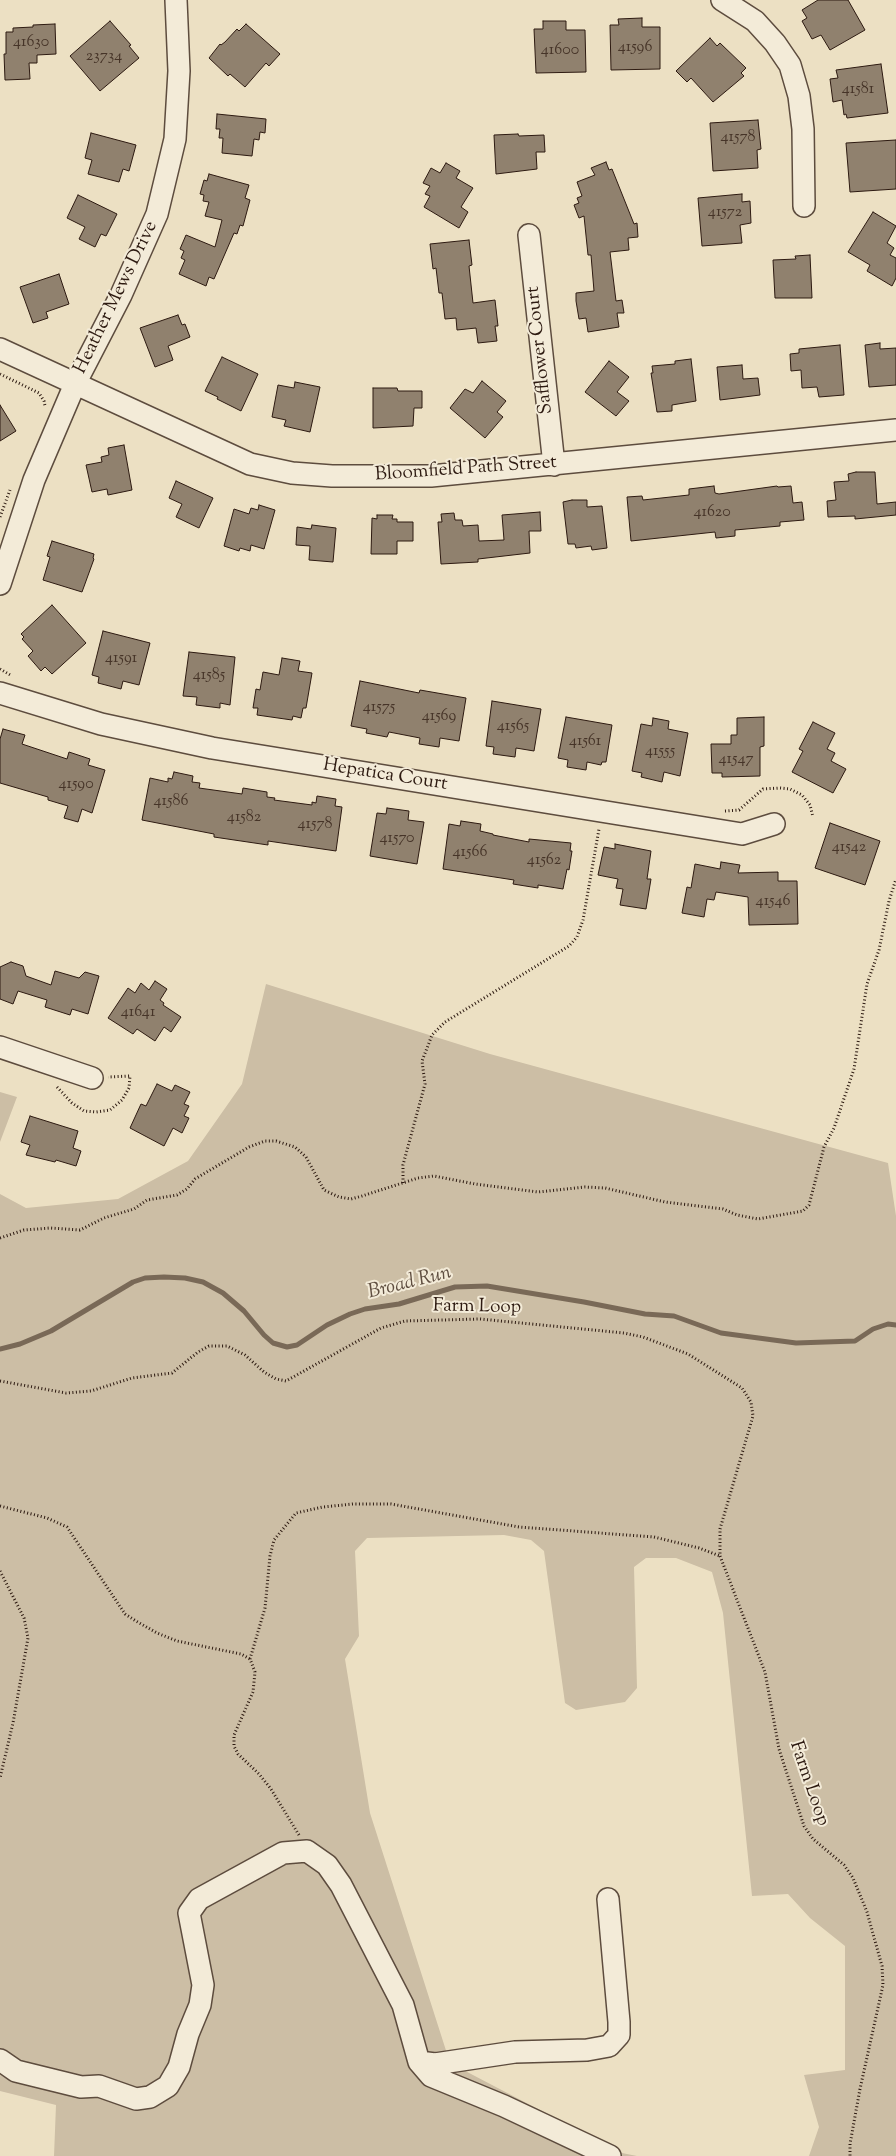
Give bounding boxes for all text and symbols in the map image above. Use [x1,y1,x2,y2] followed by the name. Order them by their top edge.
[13,33,49,53] house number: 41630
[618,38,652,58] house number: 41596
[541,41,579,61] house number: 41600
[86,47,122,67] house number: 23734
[842,80,874,100] house number: 41581
[721,128,755,148] house number: 41578
[708,203,742,223] house number: 41572
[70,218,164,378] street label: Heather Mews Drive
[523,285,559,415] street label: Safflower Court
[374,452,558,488] street label: Bloomfield Path Street
[693,503,731,523] house number: 41620
[105,649,137,669] house number: 41591
[193,666,225,686] house number: 41585
[363,698,395,718] house number: 41575
[422,707,456,727] house number: 41569
[497,717,529,737] house number: 41565
[569,732,601,752] house number: 41561
[645,742,675,762] house number: 41555
[718,750,754,770] house number: 41547
[321,755,449,797] street label: Hepatica Court
[58,775,94,795] house number: 41590
[154,792,188,812] house number: 41586
[227,808,261,828] house number: 41582
[298,815,332,835] house number: 41578
[379,829,415,849] house number: 41570
[832,838,866,858] house number: 41542
[453,843,487,863] house number: 41566
[527,851,561,871] house number: 41562
[756,892,790,912] house number: 41546
[121,1003,155,1023] house number: 41641
[366,1262,454,1306] water label: Broad Run
[433,1296,521,1320] street label: Farm Loop
[783,1739,833,1829] street label: Farm Loop

